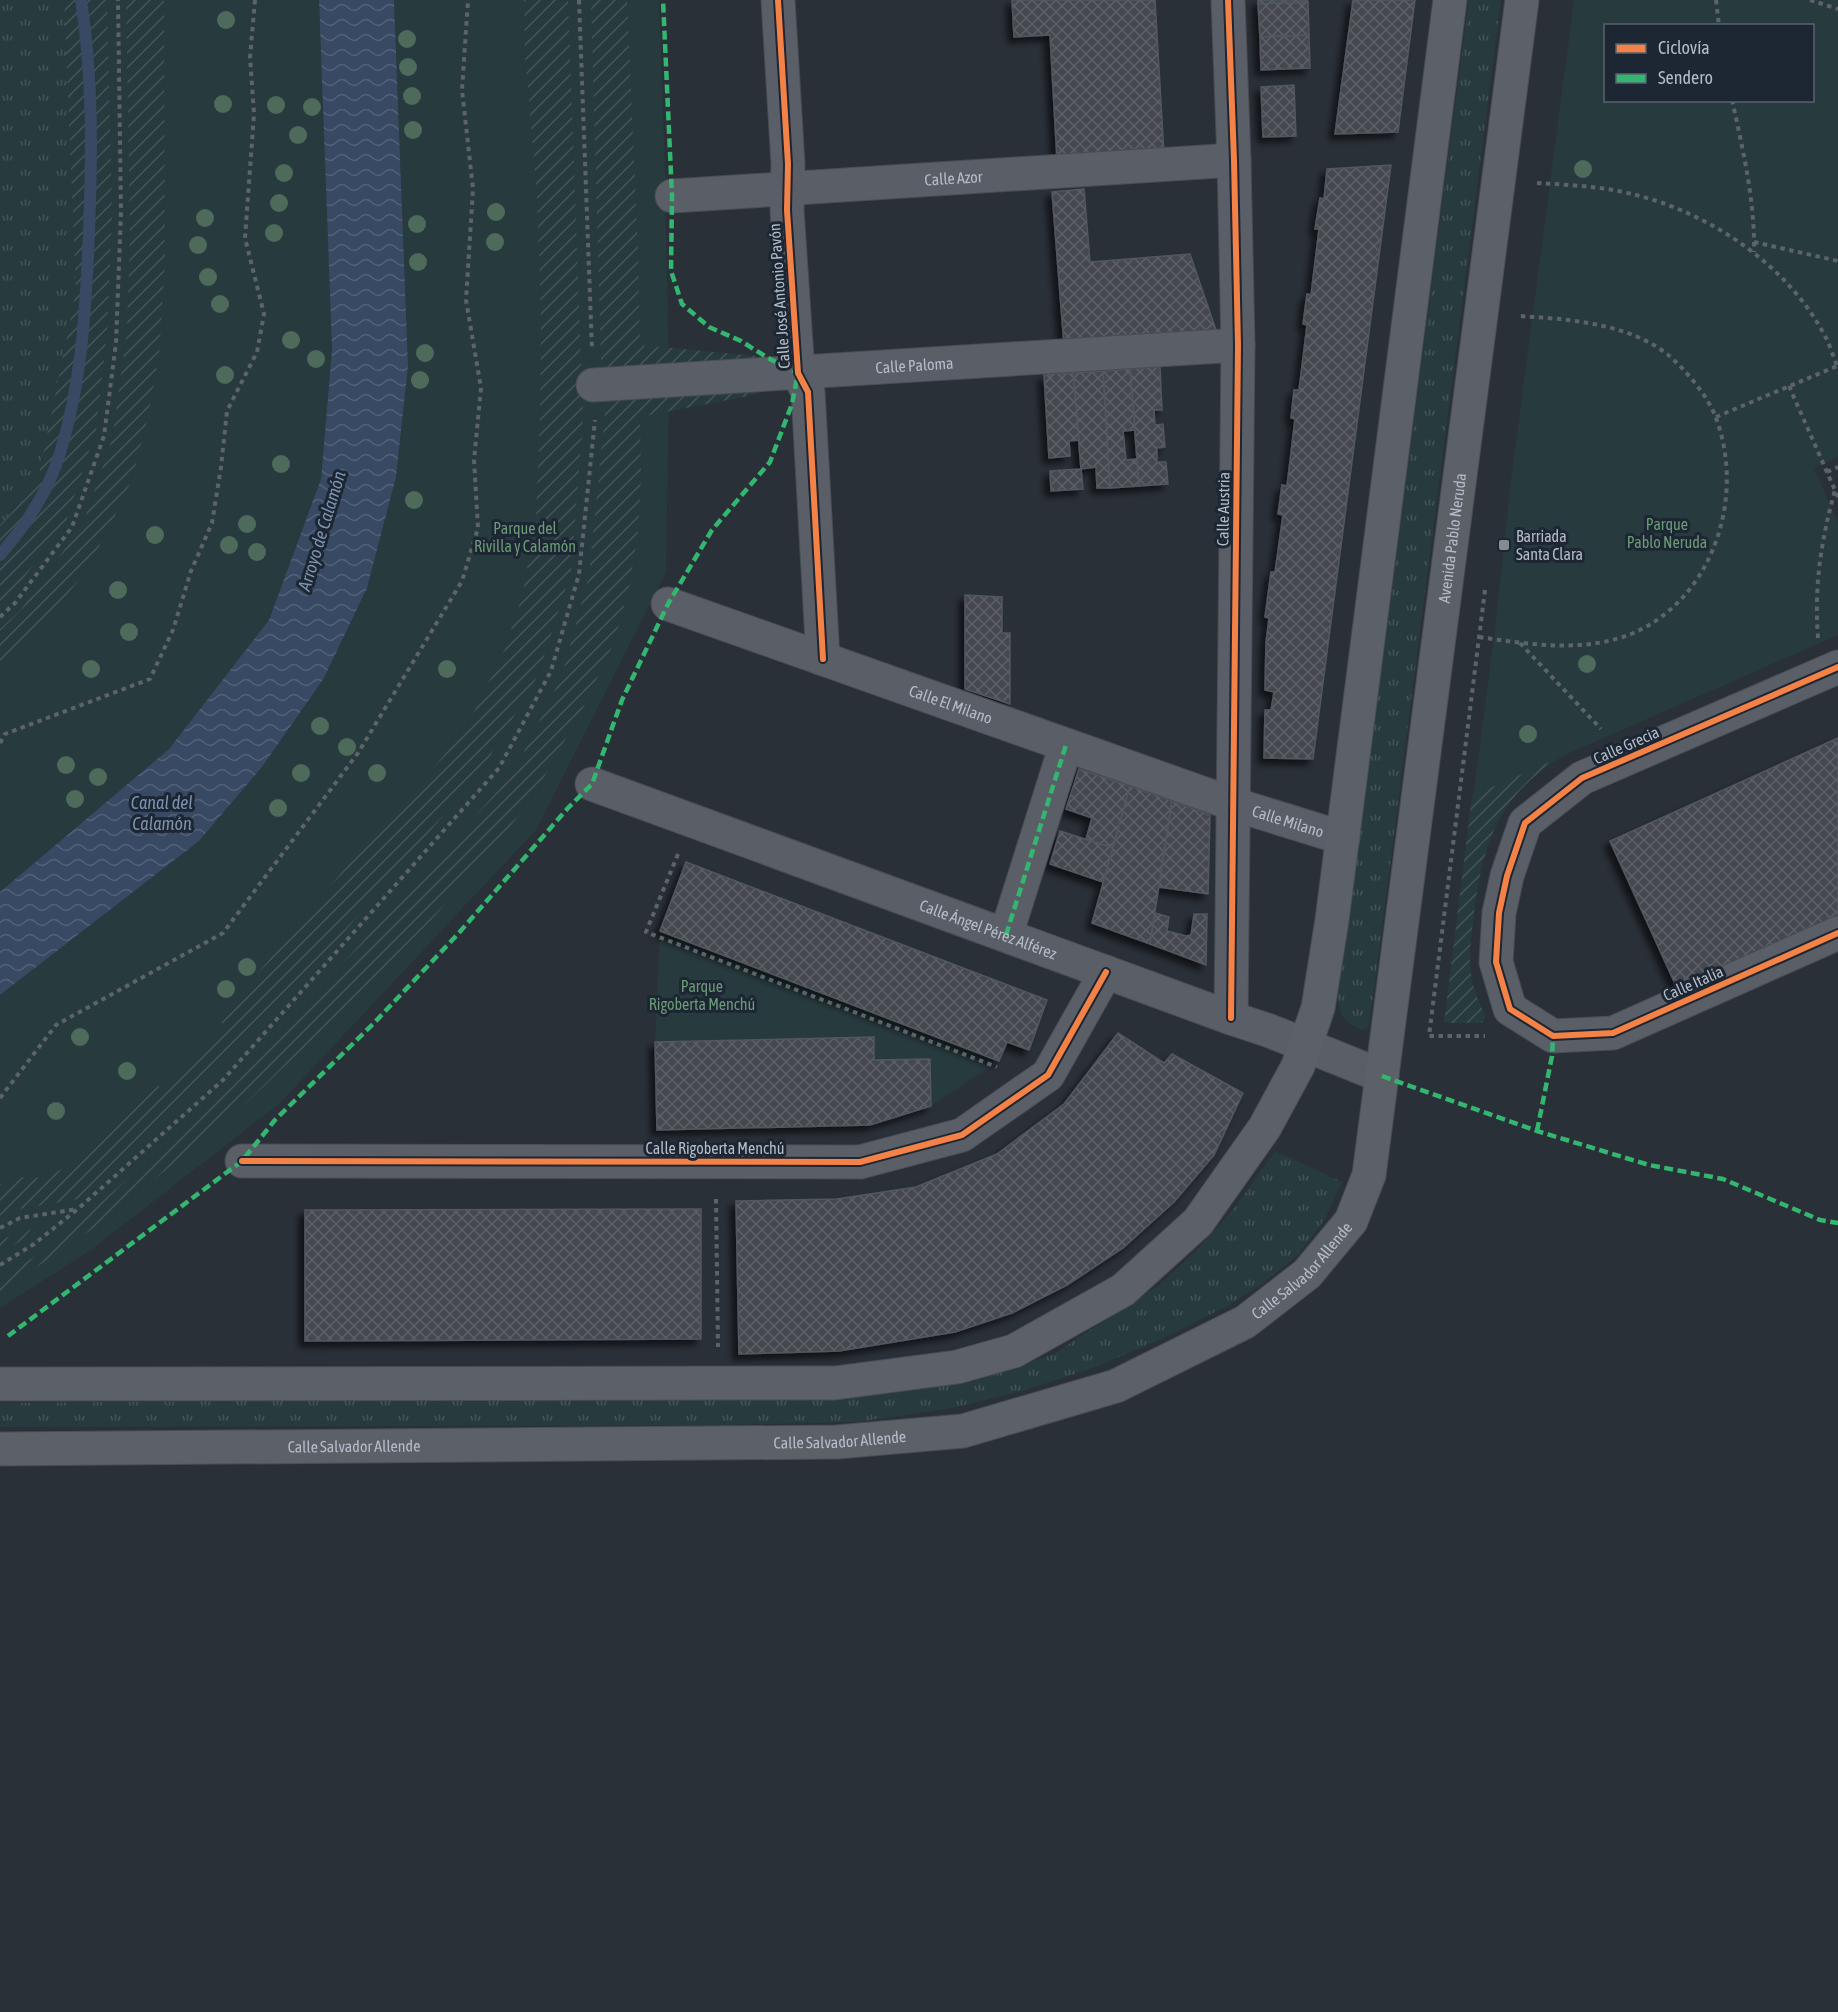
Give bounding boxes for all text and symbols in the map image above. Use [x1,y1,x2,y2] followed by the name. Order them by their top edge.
[1604,24,1814,102] legend
[1658,37,1710,58] text: Ciclovía
[1658,67,1713,88] text: Sendero
[924,167,983,189] street label: Calle Azor
[765,223,793,369] street label: Calle José Antonio Pavón
[875,354,954,376] street label: Calle Paloma
[293,468,350,594] water label: Arroyo de Calamón
[1213,472,1233,546] street label: Calle Austria
[1435,472,1469,604] street label: Avenida Pablo Neruda
[1627,515,1707,551] park label: Parque Pablo Neruda
[474,519,576,556] park label: Parque del Rivilla y Calamón
[1516,527,1583,563] place label: Barriada Santa Clara
[1497,538,1511,552] marker: Barriada Santa Clara
[907,681,995,727] street label: Calle El Milano
[1590,723,1662,767] street label: Calle Grecia
[131,792,193,834] water label: Canal del Calamón
[1250,802,1326,841] street label: Calle Milano
[917,896,1060,963] street label: Calle Ángel Pérez Alférez
[1660,962,1726,1004] street label: Calle Italia
[649,977,755,1014] park label: Parque Rigoberta Menchú
[646,1139,784,1158] street label: Calle Rigoberta Menchú
[1248,1218,1355,1323] street label: Calle Salvador Allende
[774,1427,907,1452] street label: Calle Salvador Allende
[288,1436,420,1456] street label: Calle Salvador Allende

